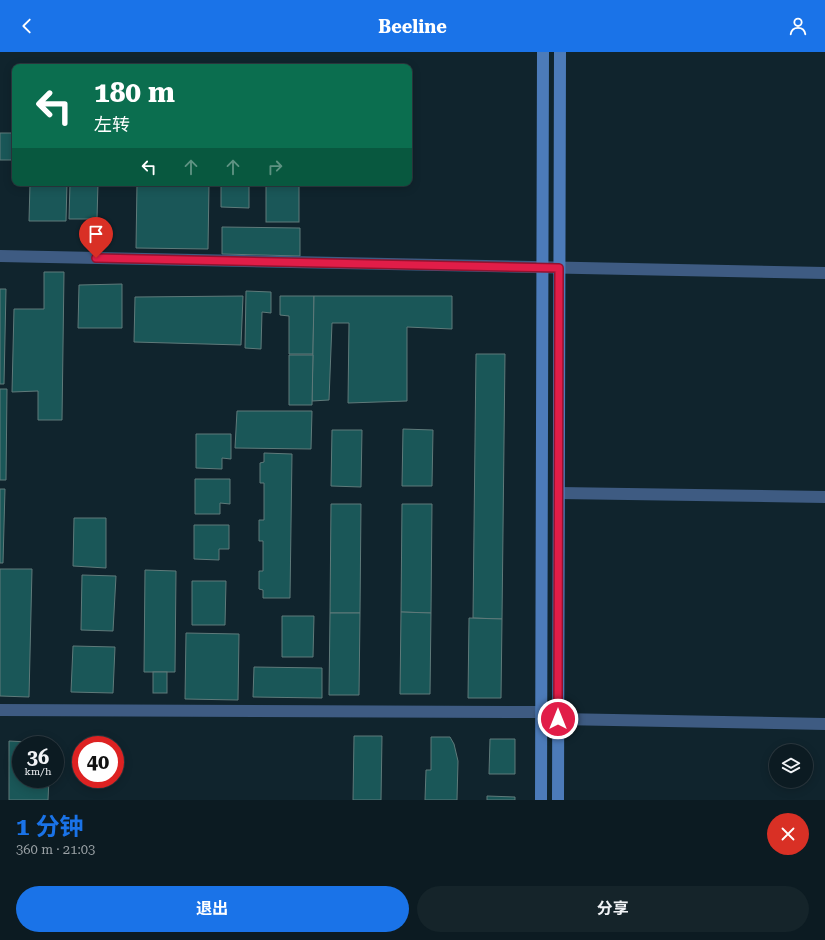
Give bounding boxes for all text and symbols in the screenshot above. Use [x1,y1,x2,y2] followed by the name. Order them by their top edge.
[16,15,38,37] icon: back
[787,15,809,37] icon: person
[378,16,447,37] text: Beeline
[94,76,175,109] text: 180 m
[28,80,80,132] icon: left
[94,114,130,135] text: 左转
[138,156,160,178] icon: left
[180,156,202,178] icon: ahead
[222,156,244,178] icon: ahead
[264,156,286,178] icon: right
[79,217,113,258] pin
[85,223,107,245] icon: arrive
[537,698,579,740] position arrow
[72,736,124,788] speed limit sign: 40
[769,744,813,788] map controls
[769,744,813,788] button: layers
[27,745,49,769] text: 36
[25,766,51,777] text: km/h
[16,813,84,841] text: 1 分钟
[767,813,809,855] button: close
[16,842,95,857] text: 360 m · 21:03
[16,886,409,932] button: 退出
[417,886,809,932] button: 分享

